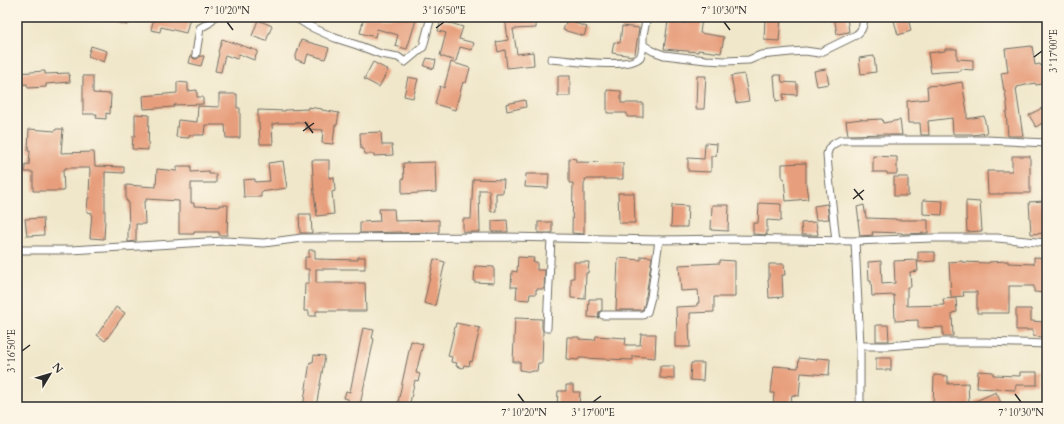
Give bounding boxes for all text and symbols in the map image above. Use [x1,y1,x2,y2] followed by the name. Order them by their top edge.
[204,4,250,18] text: 7°10'20"N
[422,4,466,18] text: 3°16'50"E
[701,4,747,18] text: 7°10'30"N
[1047,29,1061,73] text: 3°17'00"E
[5,329,19,373] text: 3°16'50"E
[30,354,70,394] north arrow
[49,360,67,377] text: N
[501,406,547,420] text: 7°10'20"N
[571,406,615,420] text: 3°17'00"E
[998,406,1044,420] text: 7°10'30"N

